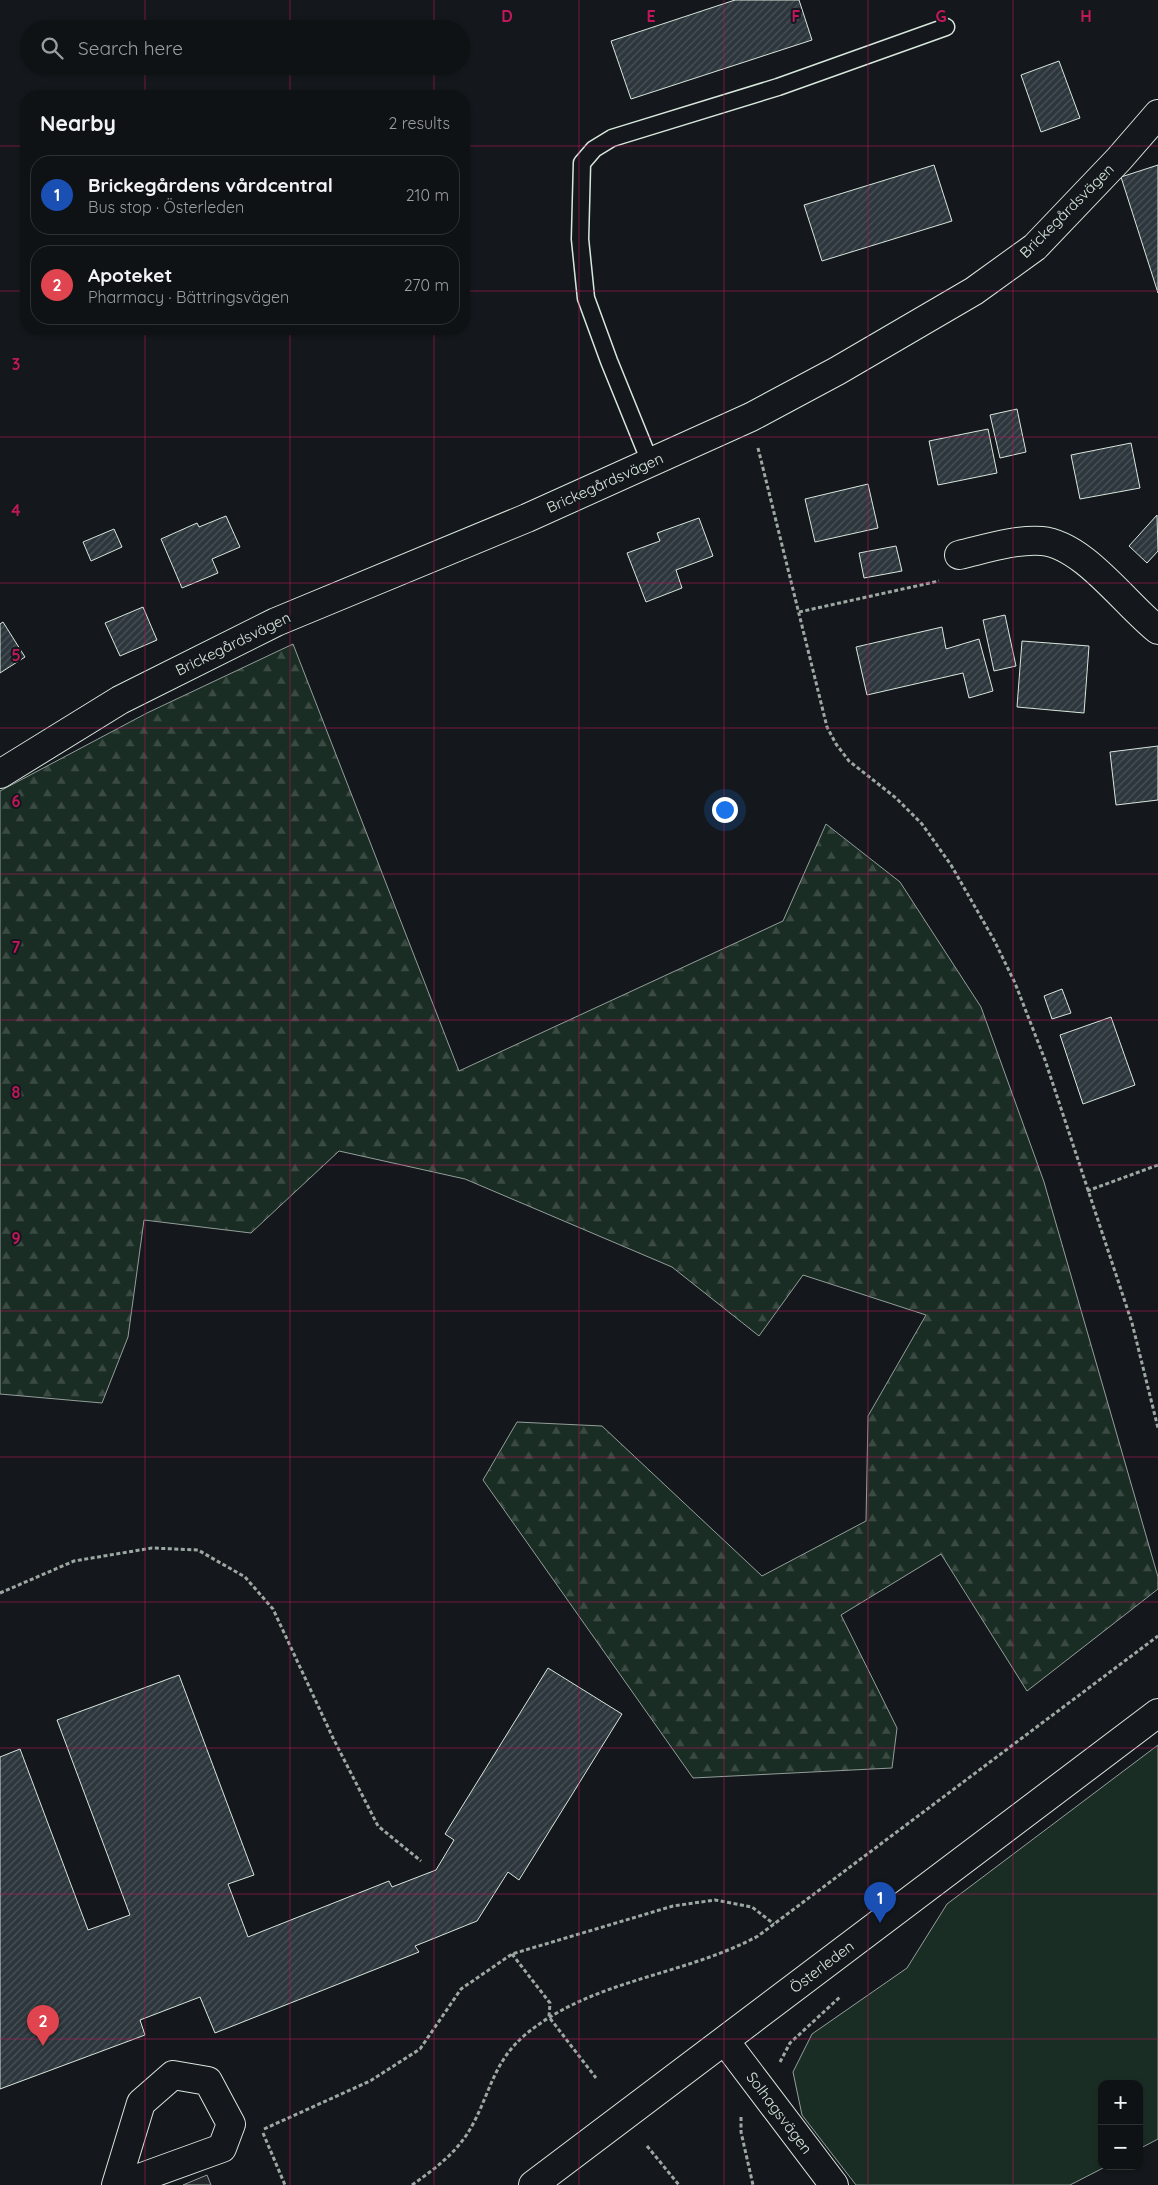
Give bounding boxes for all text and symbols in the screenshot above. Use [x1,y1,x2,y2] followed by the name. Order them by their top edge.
[501,6,513,26] text: D
[646,6,656,26] text: E
[792,6,801,26] text: F
[935,6,947,26] text: G
[1080,6,1092,26] text: H
[20,20,470,75] search box
[38,34,66,62] icon: search
[78,36,183,60] text: Search here
[40,110,116,136] text: Nearby
[388,113,450,133] text: 2 results
[1015,159,1118,262] street label: Brickegårdsvägen
[88,173,333,197] text: Brickegårdens vårdcentral
[54,185,60,205] text: 1
[406,185,449,205] text: 210 m
[88,197,244,217] text: Bus stop · Österleden
[88,263,172,287] text: Apoteket
[52,275,62,295] text: 2
[404,275,449,295] text: 270 m
[88,287,289,307] text: Pharmacy · Bättringsvägen
[12,354,20,374] text: 3
[543,448,666,517] street label: Brickegårdsvägen
[11,500,21,520] text: 4
[172,607,293,680] street label: Brickegårdsvägen
[11,645,21,665] text: 5
[12,791,21,811] text: 6
[712,797,738,823] your location
[12,937,21,957] text: 7
[12,1082,21,1102] text: 8
[11,1228,21,1248] text: 9
[864,1882,896,1923] pin: 1
[786,1936,858,1997] street label: Österleden
[27,2005,59,2046] pin: 2
[742,2068,816,2158] street label: Solhagsvägen
[1098,2080,1143,2170] map controls
[1098,2080,1143,2125] button: +
[1098,2125,1143,2170] button: −

